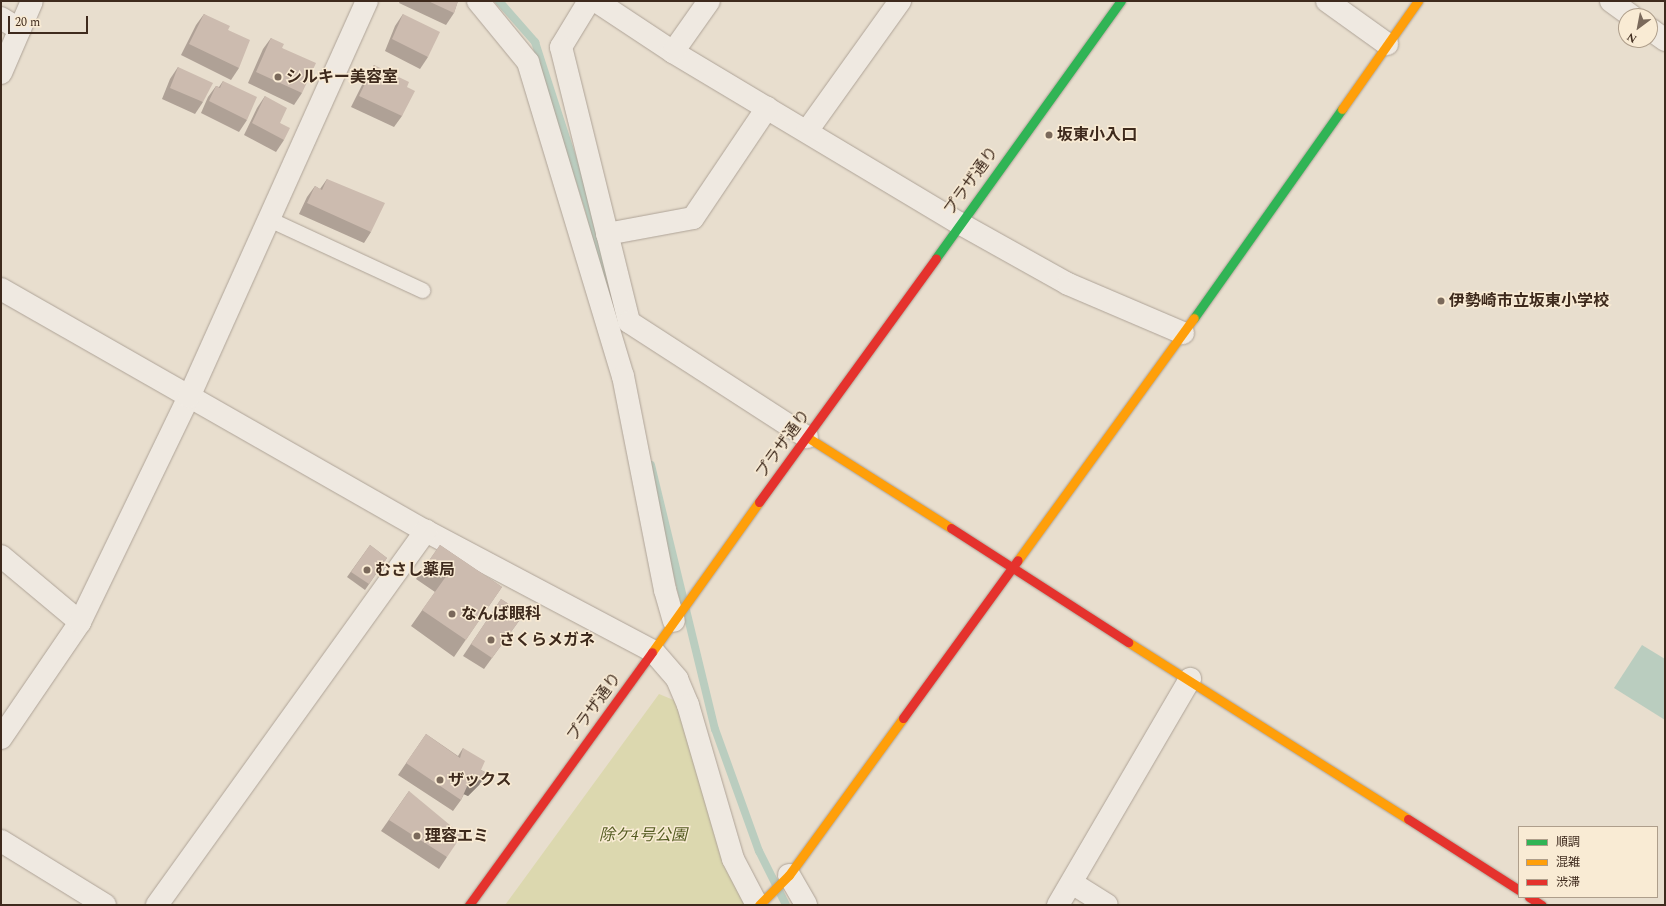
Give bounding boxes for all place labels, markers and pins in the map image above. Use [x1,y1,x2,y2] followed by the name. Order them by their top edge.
[286,67,398,87] place label: シルキー美容室
[273,72,283,82] marker: シルキー美容室
[1057,125,1137,145] place label: 坂東小入口
[1044,130,1054,140] marker: 坂東小入口
[1449,291,1609,311] place label: 伊勢崎市立坂東小学校
[1436,296,1446,306] marker: 伊勢崎市立坂東小学校
[375,560,455,580] place label: むさし薬局
[362,565,372,575] marker: むさし薬局
[461,604,541,624] place label: なんば眼科
[446,608,458,620] marker: なんば眼科
[499,630,595,650] place label: さくらメガネ
[486,635,496,645] marker: さくらメガネ
[448,770,512,790] place label: ザックス
[435,775,445,785] marker: ザックス
[425,826,489,846] place label: 理容エミ
[412,831,422,841] marker: 理容エミ

